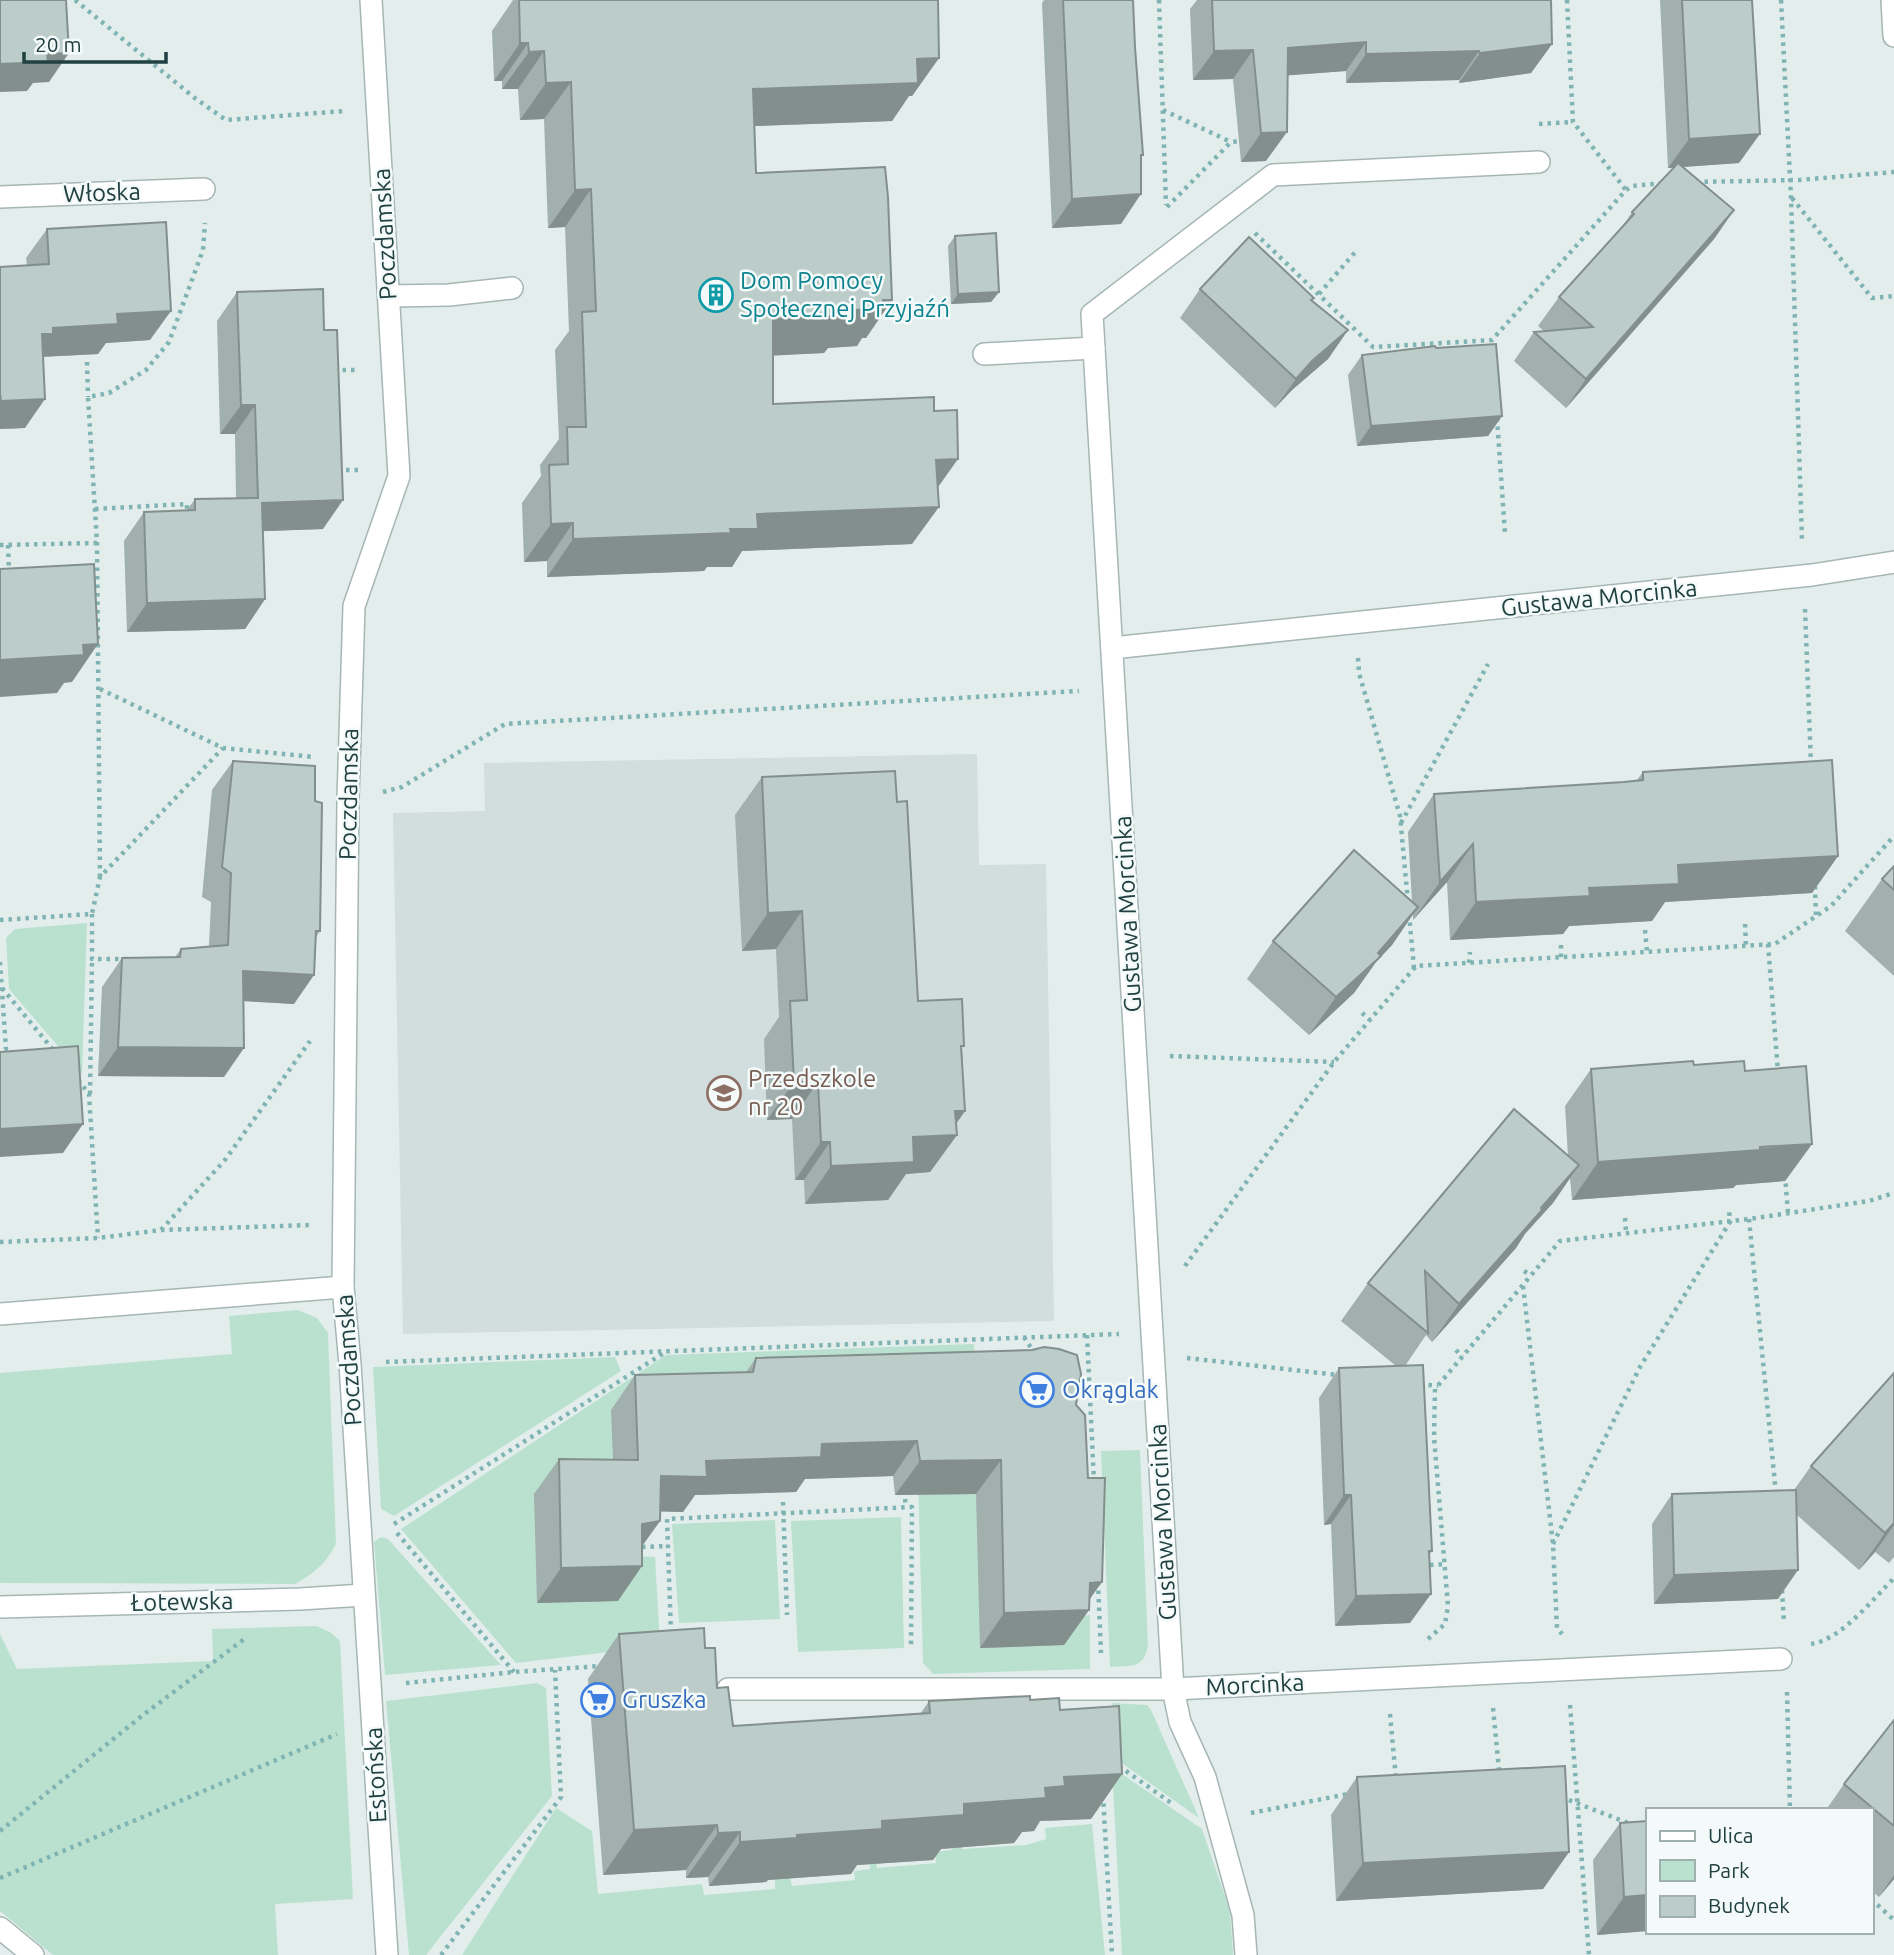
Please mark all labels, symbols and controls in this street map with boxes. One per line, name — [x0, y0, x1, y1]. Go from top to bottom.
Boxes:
scale bar — [24, 21, 166, 65]
text: 20 m — [35, 32, 82, 56]
street label: Poczdamska — [368, 167, 401, 301]
street label: Włoska — [63, 178, 141, 207]
place label: Dom Pomocy Społecznej Przyjaźń — [740, 267, 950, 322]
building icon: Dom Pomocy Społecznej Przyjaźń — [697, 276, 735, 314]
street label: Gustawa Morcinka — [1499, 574, 1698, 621]
street label: Poczdamska — [334, 728, 363, 860]
street label: Gustawa Morcinka — [1109, 815, 1146, 1013]
place label: Przedszkole nr 20 — [748, 1065, 876, 1120]
school or university icon: Przedszkole nr 20 — [705, 1074, 743, 1112]
street label: Poczdamska — [330, 1293, 367, 1427]
supermarket icon: Okrąglak — [1018, 1371, 1056, 1409]
place label: Okrąglak — [1062, 1376, 1159, 1403]
street label: Gustawa Morcinka — [1144, 1423, 1181, 1621]
street label: Łotewska — [130, 1587, 234, 1616]
street label: Morcinka — [1205, 1668, 1305, 1701]
supermarket icon: Gruszka — [579, 1681, 617, 1719]
place label: Gruszka — [622, 1686, 707, 1713]
street label: Estońska — [360, 1726, 391, 1824]
legend — [1646, 1808, 1873, 1934]
text: Ulica — [1708, 1823, 1753, 1847]
text: Park — [1708, 1858, 1750, 1882]
text: Budynek — [1708, 1893, 1790, 1917]

